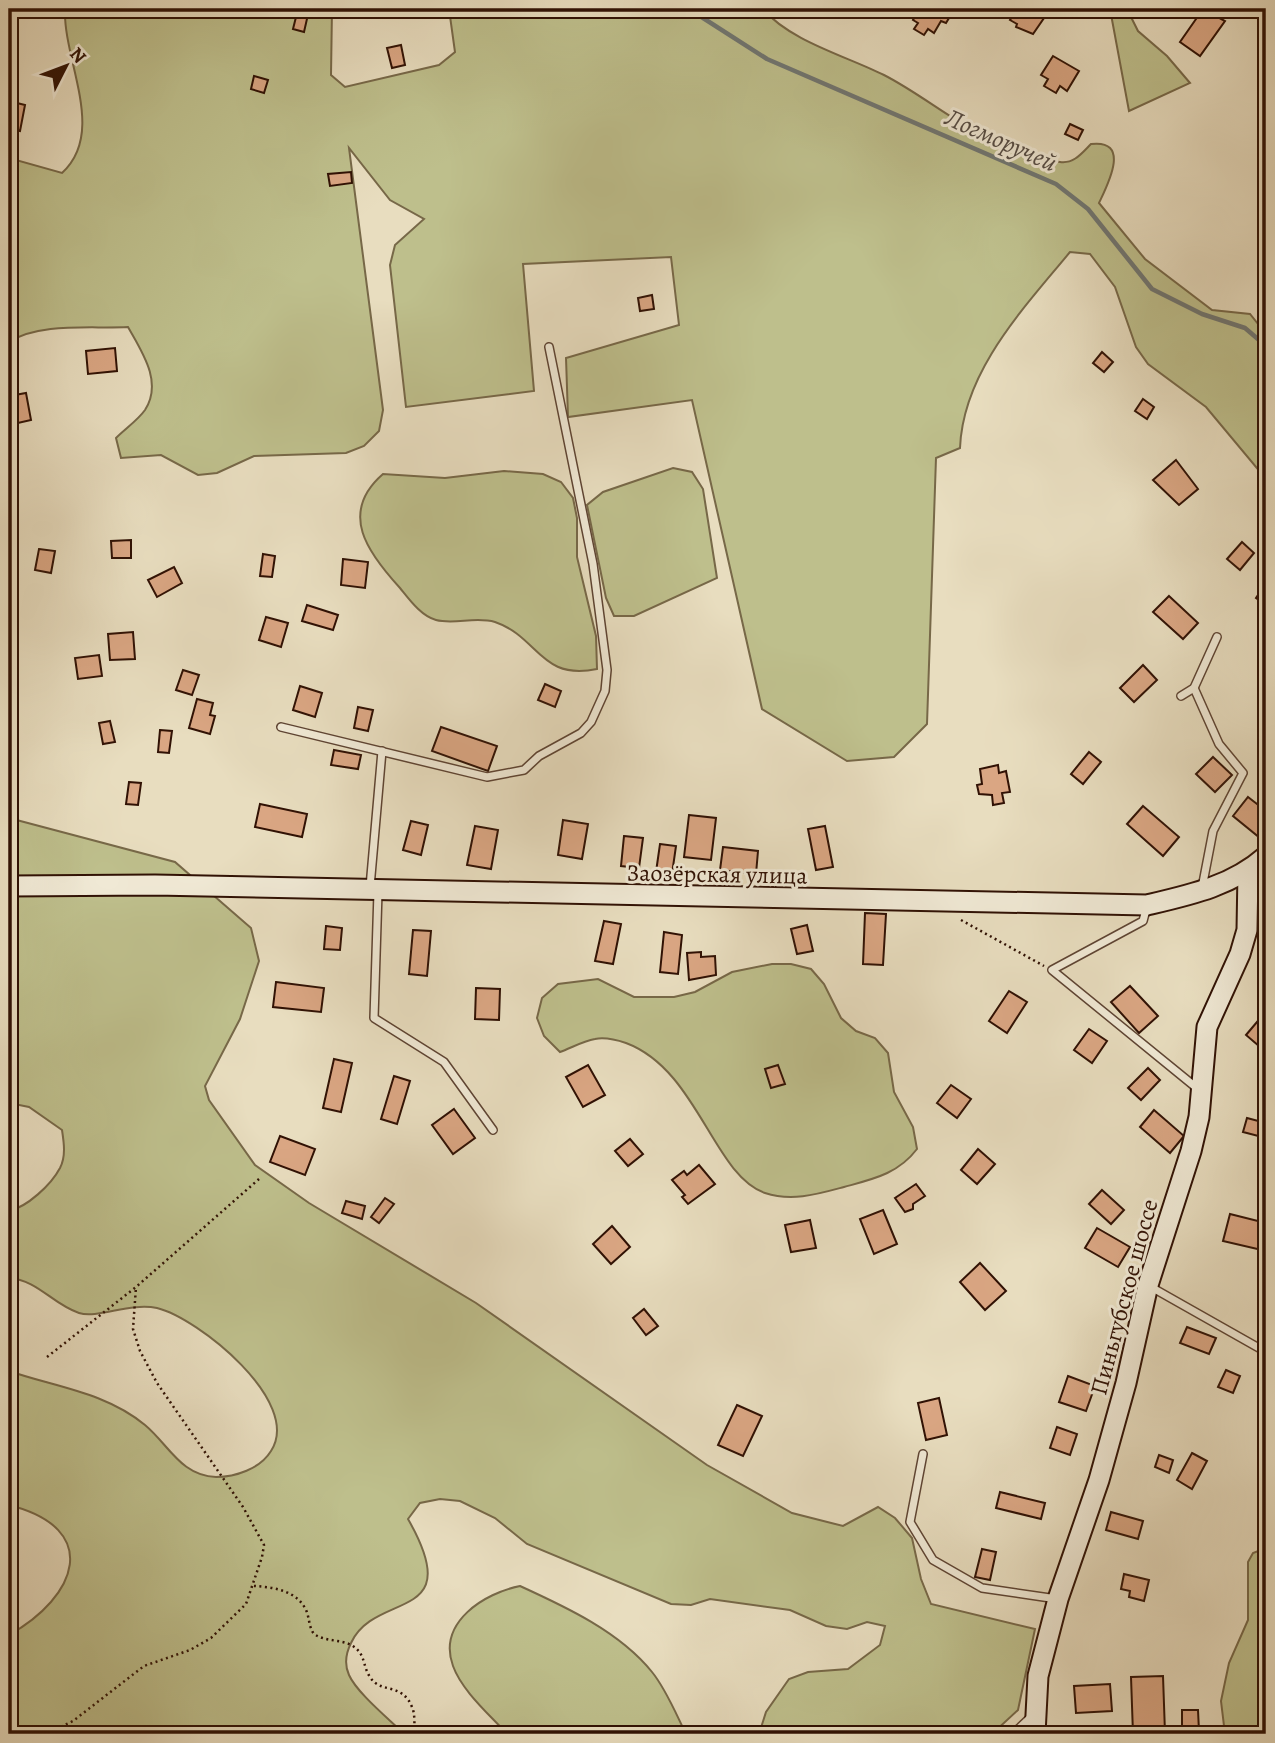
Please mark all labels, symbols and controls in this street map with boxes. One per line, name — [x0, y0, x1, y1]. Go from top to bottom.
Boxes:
north arrow — [32, 32, 102, 102]
text: N — [64, 41, 92, 69]
water label: Логморучей — [939, 99, 1063, 180]
street label: Заозёрская улица — [626, 856, 808, 892]
street label: Пиньгубское шоссе — [1082, 1195, 1166, 1399]

